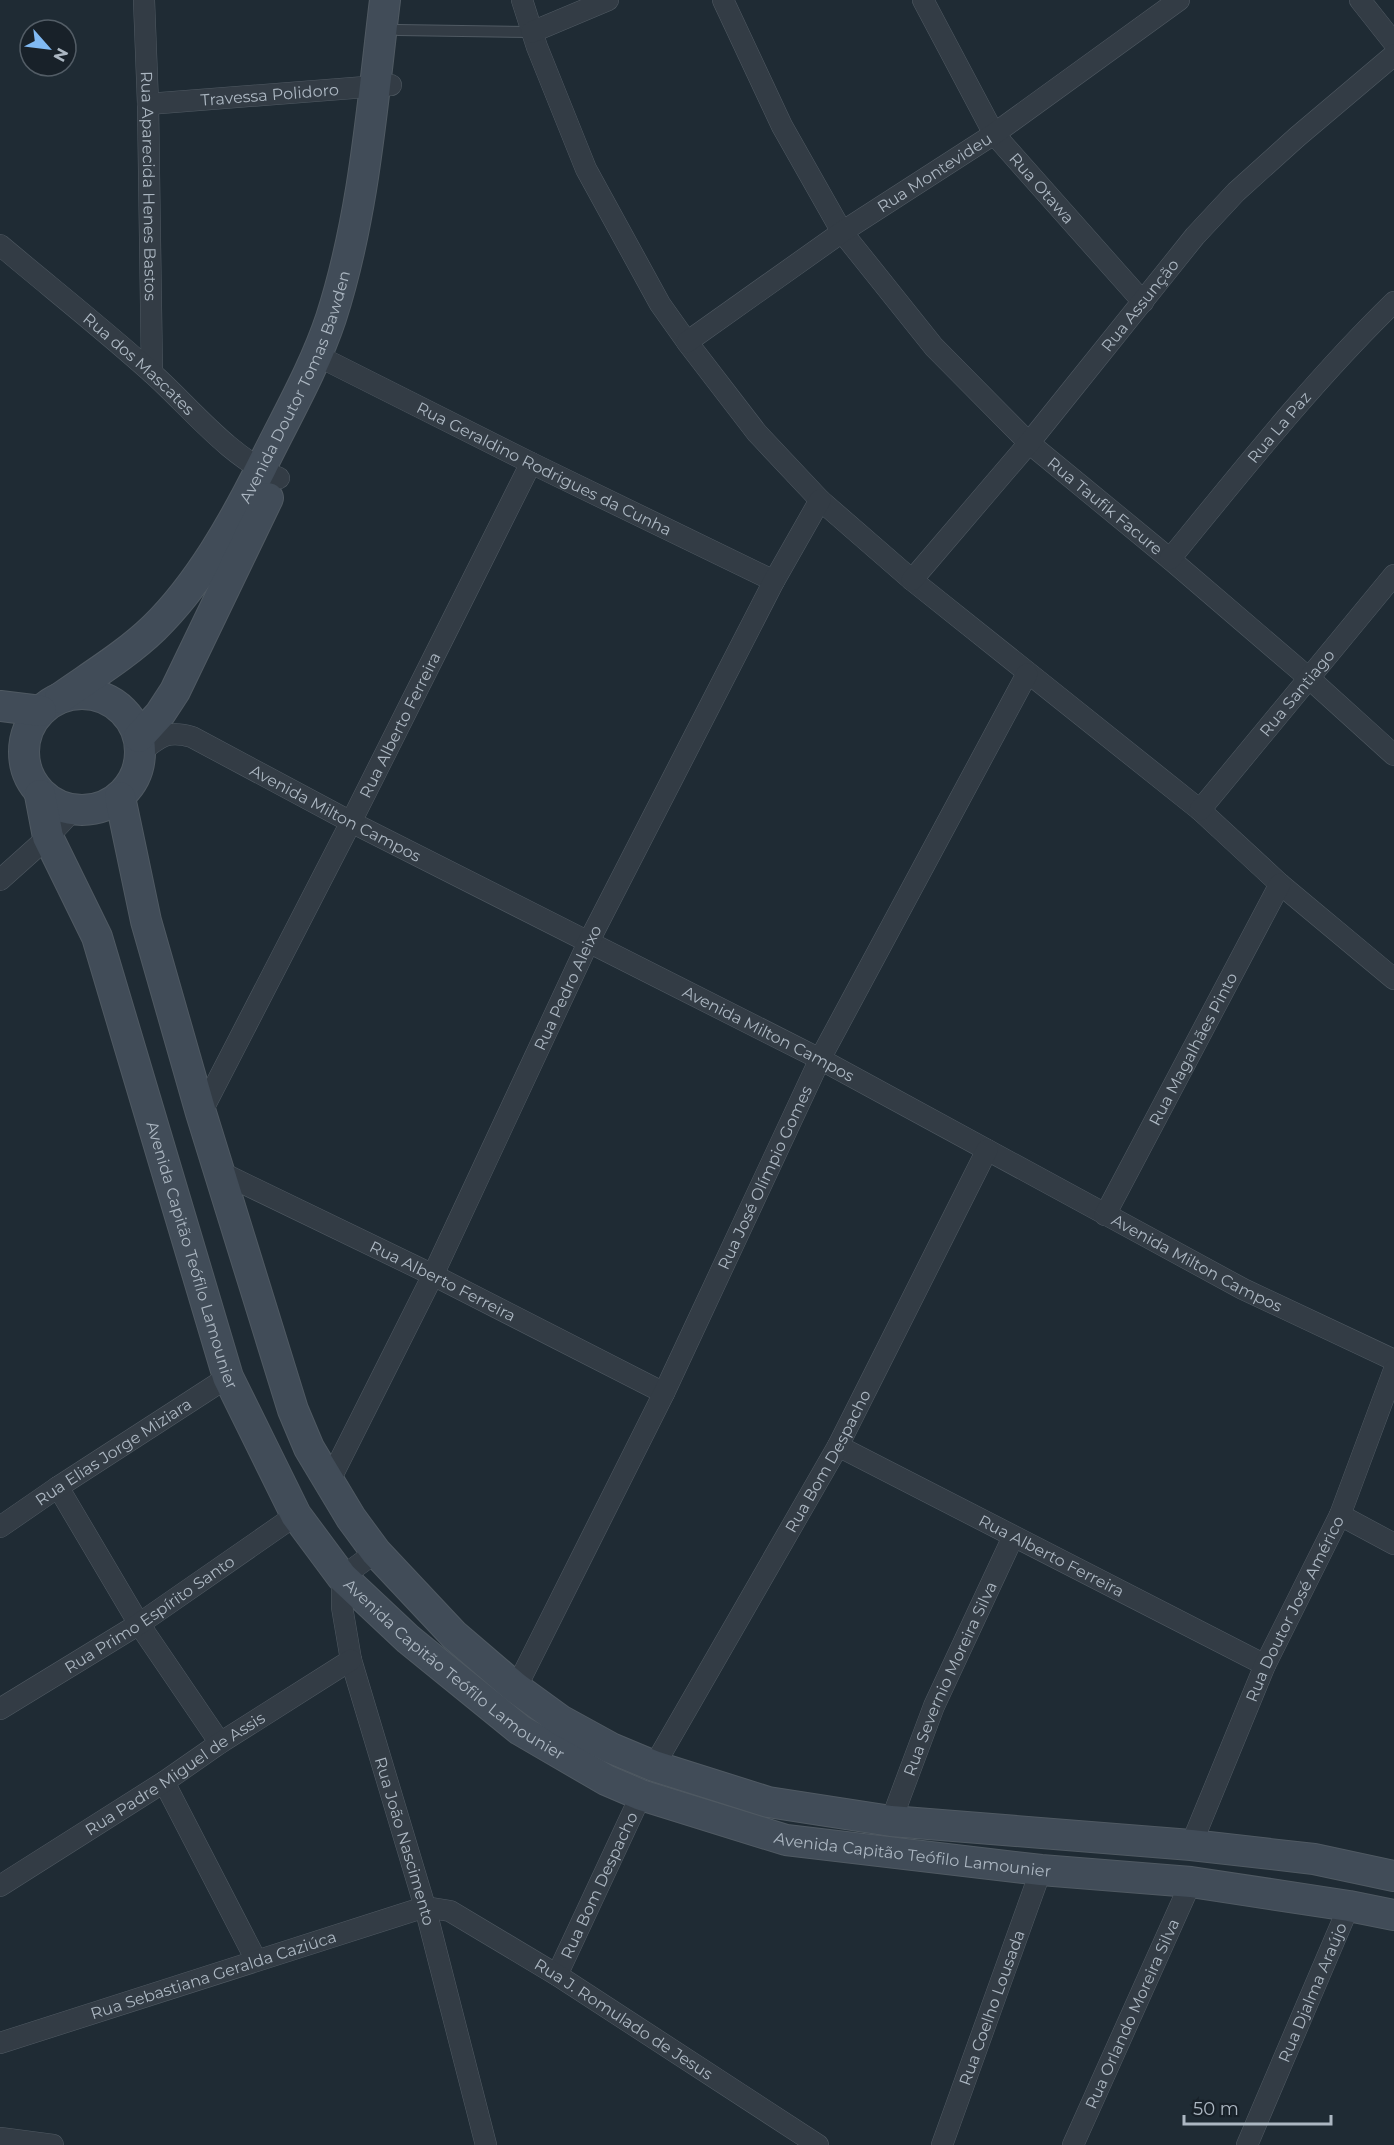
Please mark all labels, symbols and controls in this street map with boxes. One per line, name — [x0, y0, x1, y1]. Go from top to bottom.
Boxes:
north arrow — [18, 18, 78, 78]
text: N — [49, 45, 72, 65]
street label: Rua Aparecida Henes Bastos — [137, 71, 160, 301]
street label: Travessa Polidoro — [200, 80, 339, 110]
street label: Rua Montevideu — [874, 129, 995, 217]
street label: Rua Otawa — [1005, 149, 1078, 228]
street label: Rua Assunção — [1097, 255, 1183, 355]
street label: Avenida Doutor Tomas Bawden — [236, 268, 354, 506]
street label: Rua dos Mascates — [79, 309, 199, 419]
street label: Rua La Paz — [1243, 388, 1315, 467]
street label: Rua Geraldino Rodrigues da Cunha — [413, 398, 675, 540]
street label: Rua Taufik Facure — [1044, 453, 1166, 559]
street label: Rua Santiago — [1256, 646, 1339, 741]
street label: Rua Alberto Ferreira — [356, 649, 445, 801]
street label: Avenida Milton Campos — [247, 761, 424, 866]
street label: Rua Pedro Aleixo — [530, 922, 606, 1053]
street label: Rua Magalhães Pinto — [1145, 969, 1242, 1129]
street label: Avenida Milton Campos — [679, 982, 858, 1086]
street label: Rua José Olímpio Gomes — [714, 1082, 816, 1273]
street label: Avenida Capitão Teófilo Lamounier — [142, 1119, 241, 1392]
street label: Avenida Milton Campos — [1108, 1210, 1285, 1316]
street label: Rua Alberto Ferreira — [367, 1237, 519, 1326]
street label: Rua Bom Despacho — [781, 1387, 875, 1536]
street label: Rua Elias Jorge Miziara — [32, 1394, 195, 1510]
street label: Rua Alberto Ferreira — [975, 1511, 1127, 1601]
street label: Rua Doutor José Américo — [1242, 1513, 1348, 1705]
street label: Rua Primo Espírito Santo — [61, 1552, 238, 1677]
street label: Avenida Capitão Teófilo Lamounier — [340, 1575, 568, 1764]
street label: Rua Severnio Moreira Silva — [900, 1579, 1001, 1779]
street label: Rua Padre Miguel de Assis — [82, 1708, 269, 1840]
street label: Rua João Nascimento — [371, 1755, 438, 1928]
street label: Rua Bom Despacho — [557, 1809, 642, 1962]
street label: Avenida Capitão Teófilo Lamounier — [772, 1828, 1052, 1881]
street label: Rua Orlando Moreira Silva — [1081, 1916, 1183, 2112]
street label: Rua Djalma Araújo — [1274, 1920, 1351, 2065]
street label: Rua Sebastiana Geralda Caziúca — [88, 1927, 339, 2023]
street label: Rua Coelho Lousada — [955, 1928, 1029, 2088]
street label: Rua J. Romulado de Jesus — [531, 1955, 716, 2084]
scale bar — [1184, 2088, 1331, 2126]
text: 50 m — [1193, 2098, 1239, 2120]

